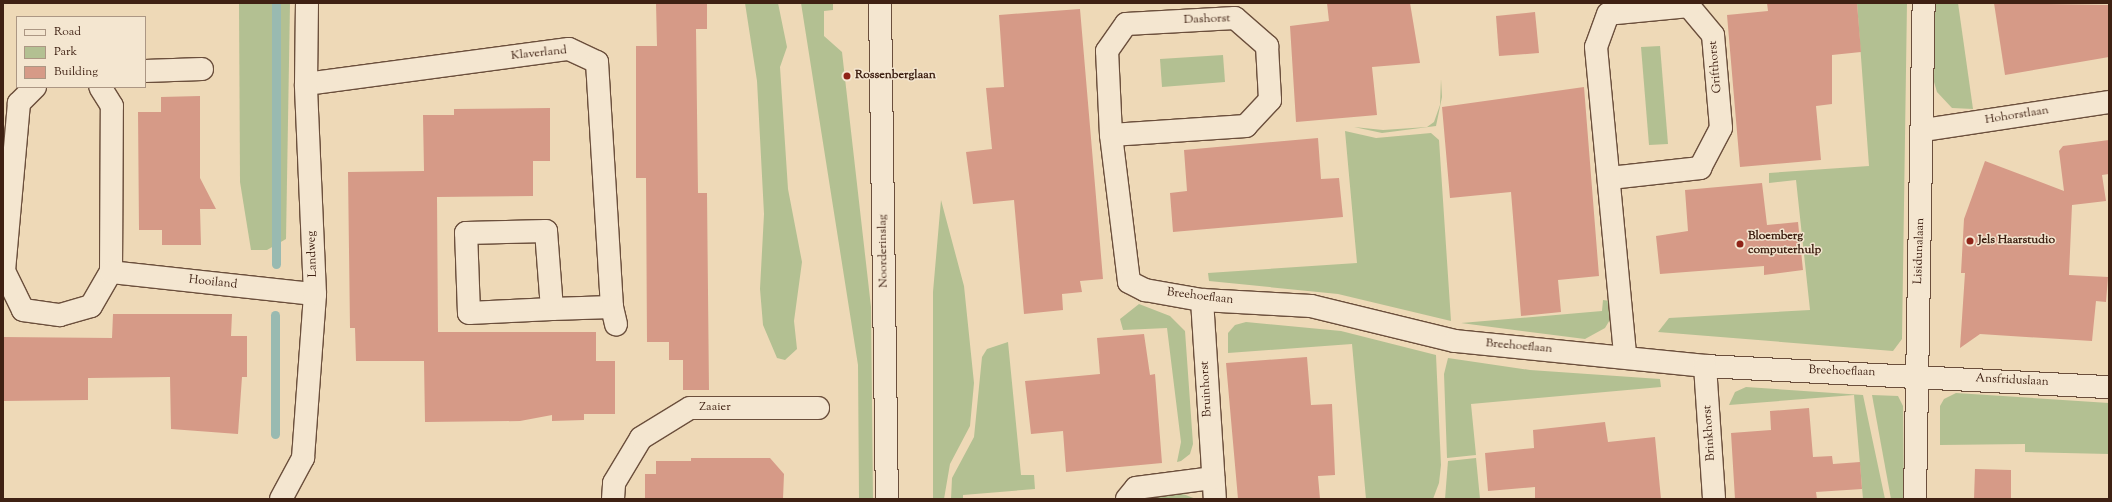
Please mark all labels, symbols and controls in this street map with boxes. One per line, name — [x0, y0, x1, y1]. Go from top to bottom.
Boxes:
street label: Dashorst — [1183, 12, 1231, 28]
legend — [16, 16, 146, 88]
text: Road — [54, 23, 81, 41]
street label: Grifthorst — [1707, 40, 1725, 94]
text: Park — [54, 43, 77, 61]
street label: Klaverland — [510, 44, 568, 64]
text: Building — [54, 63, 98, 81]
place label: Rossenberglaan — [855, 69, 936, 83]
marker: Rossenberglaan — [842, 71, 852, 81]
street label: Hohorstlaan — [1984, 104, 2050, 128]
street label: Noorderinslag — [876, 214, 892, 288]
street label: Lisidunalaan — [1912, 218, 1928, 284]
place label: Bloemberg computerhulp — [1748, 230, 1821, 258]
street label: Landweg — [305, 231, 321, 277]
place label: Jels Haarstudio — [1978, 234, 2055, 248]
marker: Jels Haarstudio — [1965, 236, 1975, 246]
marker: Bloemberg computerhulp — [1735, 239, 1745, 249]
street label: Hooiland — [188, 273, 238, 293]
street label: Breehoeflaan — [1166, 286, 1234, 308]
street label: Breehoeflaan — [1485, 337, 1553, 357]
street label: Bruinhorst — [1198, 361, 1216, 417]
street label: Breehoeflaan — [1808, 364, 1876, 380]
street label: Ansfriduslaan — [1975, 372, 2049, 390]
street label: Zaaier — [699, 401, 731, 415]
street label: Brinkhorst — [1701, 405, 1719, 461]

